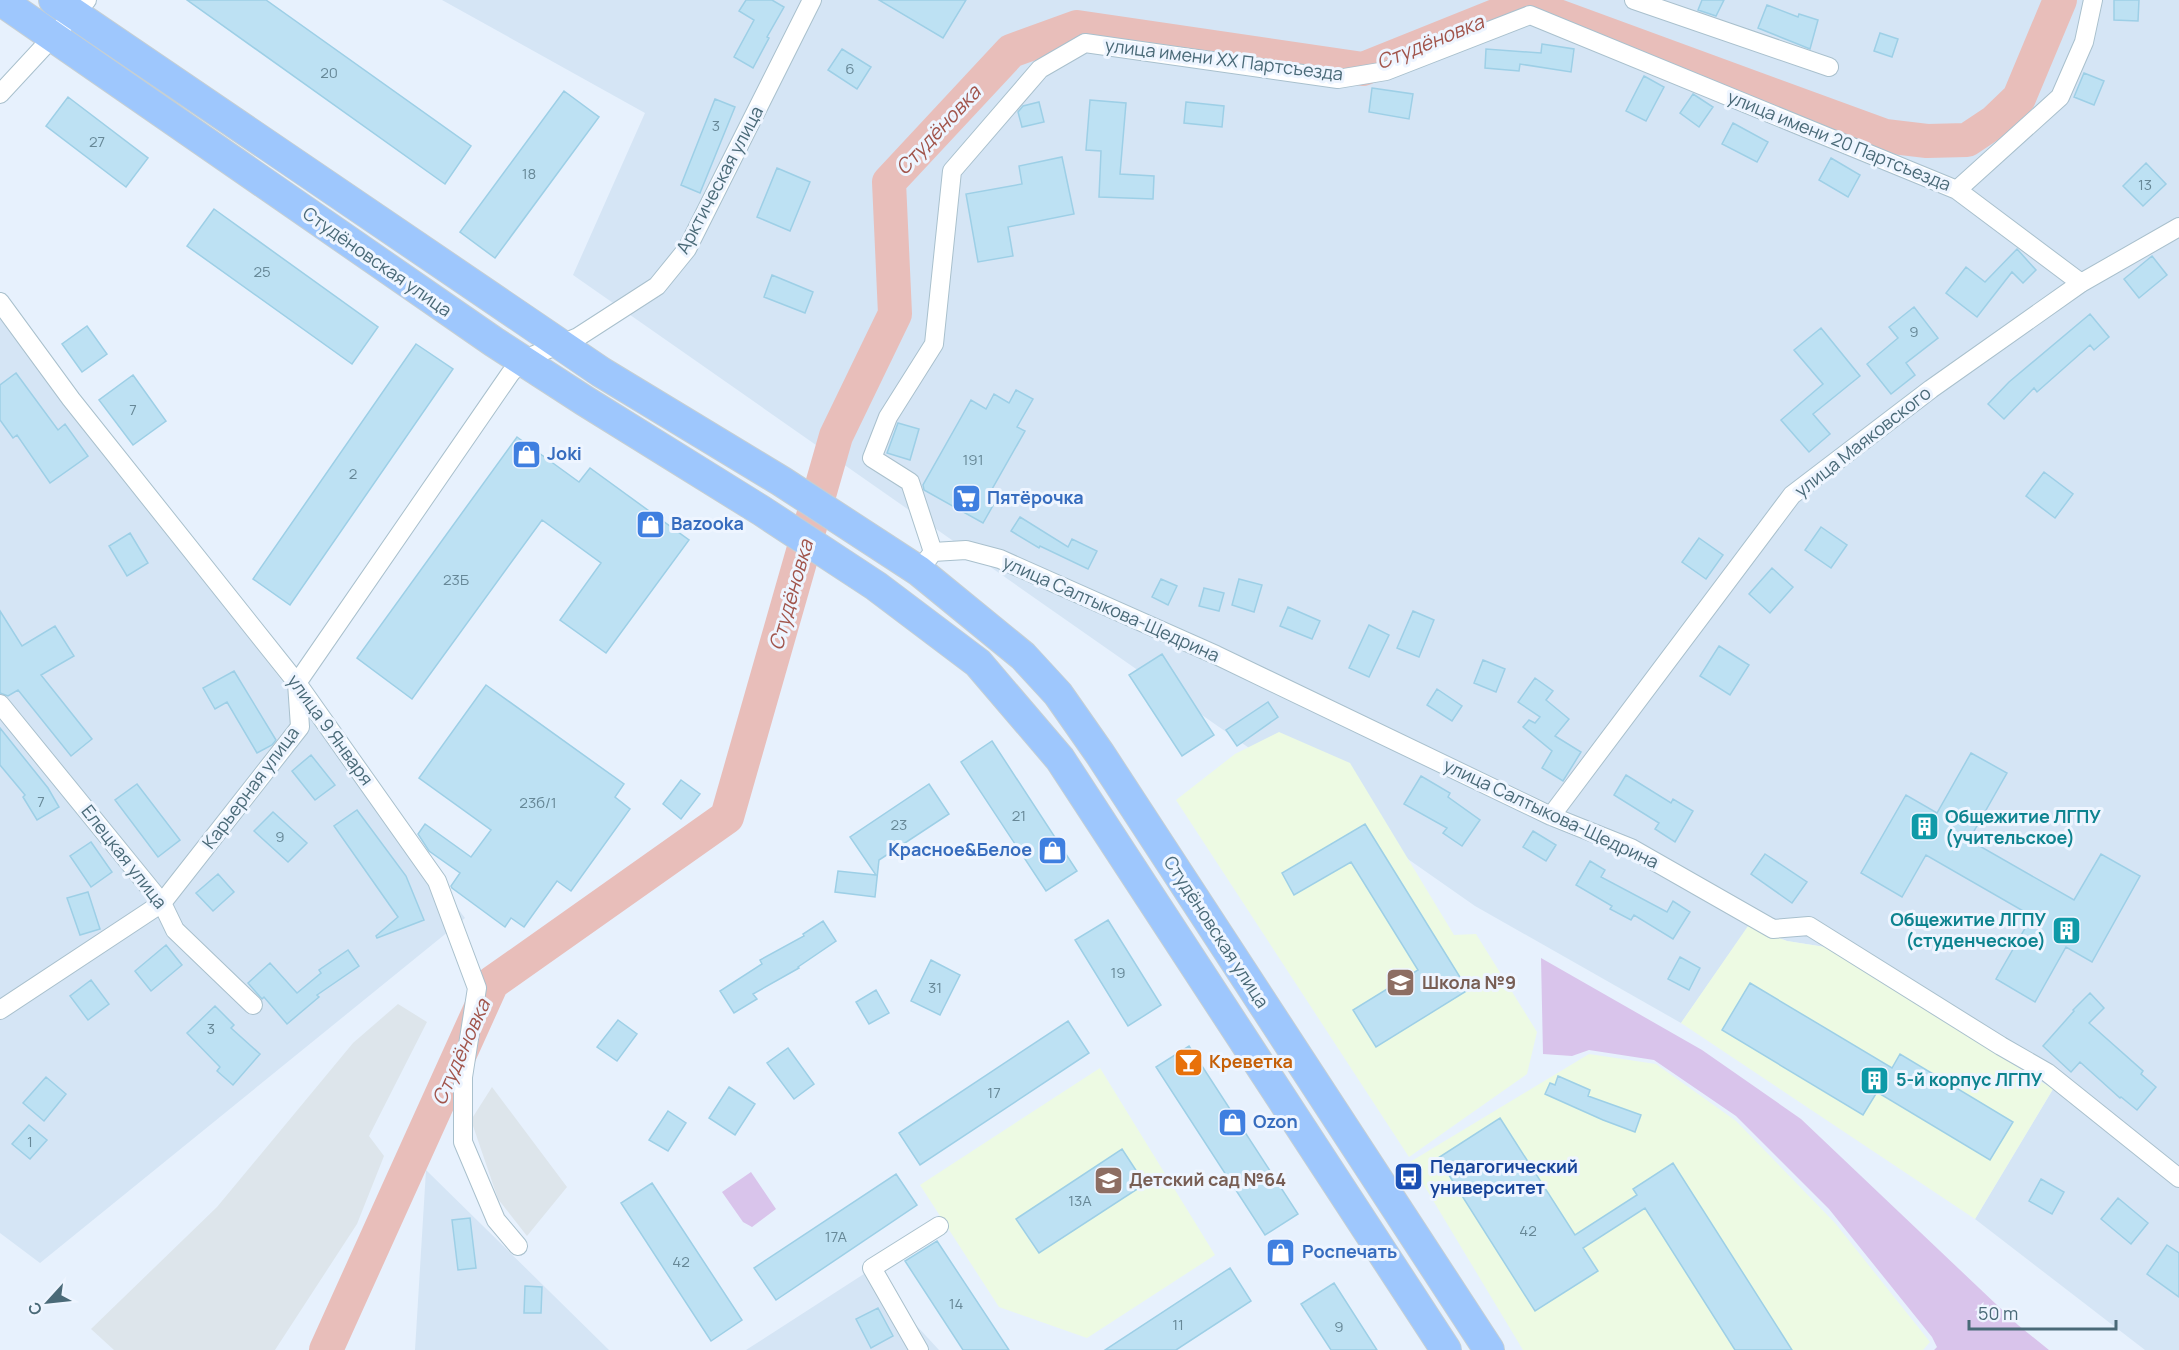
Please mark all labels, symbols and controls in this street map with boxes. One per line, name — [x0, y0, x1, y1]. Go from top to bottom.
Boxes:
water label: Студёновка — [1372, 7, 1488, 75]
street label: улица имени ХХ Партсъезда — [1104, 32, 1345, 86]
house number: 6 — [845, 58, 855, 79]
house number: 20 — [320, 62, 338, 83]
water label: Студёновка — [889, 78, 987, 180]
street label: улица имени 20 Партсъезда — [1724, 84, 1955, 196]
street label: Арктическая улица — [670, 102, 768, 258]
house number: 3 — [712, 115, 720, 136]
house number: 27 — [89, 131, 105, 152]
house number: 18 — [522, 163, 536, 184]
house number: 13 — [2138, 174, 2152, 195]
street label: Студёновская улица — [298, 201, 457, 322]
house number: 25 — [253, 261, 271, 282]
house number: 9 — [1909, 321, 1919, 342]
street label: улица Маяковского — [1789, 380, 1935, 502]
house number: 7 — [129, 399, 137, 420]
shop icon: Joki — [510, 438, 542, 470]
place label: Joki — [547, 441, 582, 465]
house number: 191 — [962, 449, 984, 470]
house number: 2 — [349, 463, 357, 484]
supermarket icon: Пятёрочка — [950, 482, 982, 514]
place label: Пятёрочка — [987, 485, 1084, 509]
shop icon: Bazooka — [634, 508, 666, 540]
place label: Bazooka — [671, 511, 744, 535]
water label: Студёновка — [762, 536, 819, 653]
street label: улица Салтыкова-Щедрина — [999, 549, 1224, 667]
house number: 23Б — [443, 569, 469, 590]
street label: улица 9 Января — [282, 669, 379, 790]
street label: Карьерная улица — [196, 721, 304, 853]
street label: улица Салтыкова-Щедрина — [1440, 753, 1663, 874]
house number: 7 — [37, 791, 45, 812]
house number: 23б/1 — [519, 792, 557, 813]
street label: Елецкая улица — [77, 800, 173, 913]
place label: Общежитие ЛГПУ (учительское) — [1945, 804, 2101, 849]
house number: 21 — [1012, 805, 1026, 826]
building icon: Общежитие ЛГПУ (учительское) — [1908, 811, 1940, 843]
house number: 23 — [891, 814, 907, 835]
house number: 9 — [275, 826, 285, 847]
shop icon: Красное&Белое — [1037, 834, 1069, 866]
place label: Красное&Белое — [888, 837, 1032, 861]
street label: Студёновская улица — [1159, 851, 1275, 1012]
place label: Общежитие ЛГПУ (студенческое) — [1890, 907, 2047, 952]
building icon: Общежитие ЛГПУ (студенческое) — [2051, 914, 2083, 946]
house number: 19 — [1110, 962, 1126, 983]
school or university icon: Школа №9 — [1385, 967, 1417, 999]
place label: Школа №9 — [1422, 970, 1516, 994]
house number: 31 — [928, 977, 942, 998]
water label: Студёновка — [425, 994, 496, 1109]
house number: 3 — [207, 1018, 215, 1039]
bar icon: Креветка — [1172, 1046, 1204, 1078]
place label: Креветка — [1209, 1049, 1293, 1073]
building icon: 5-й корпус ЛГПУ — [1859, 1064, 1891, 1096]
place label: 5-й корпус ЛГПУ — [1896, 1067, 2043, 1091]
house number: 17 — [987, 1082, 1001, 1103]
shop icon: Ozon — [1216, 1106, 1248, 1138]
place label: Ozon — [1253, 1109, 1298, 1133]
house number: 1 — [27, 1131, 33, 1152]
place label: Педагогический университет — [1430, 1154, 1578, 1199]
bus stop icon: Педагогический университет — [1393, 1161, 1425, 1193]
school or university icon: Детский сад №64 — [1092, 1164, 1124, 1196]
place label: Детский сад №64 — [1129, 1167, 1286, 1191]
house number: 13А — [1068, 1190, 1092, 1211]
house number: 42 — [1519, 1220, 1537, 1241]
house number: 17А — [825, 1226, 848, 1247]
shop icon: Роспечать — [1265, 1236, 1297, 1268]
place label: Роспечать — [1302, 1239, 1397, 1263]
house number: 42 — [672, 1251, 690, 1272]
north arrow — [18, 1272, 78, 1332]
house number: 14 — [949, 1293, 963, 1314]
scale bar — [1969, 1293, 2116, 1331]
text: С — [22, 1298, 47, 1319]
text: 50 m — [1978, 1301, 2018, 1325]
house number: 11 — [1172, 1314, 1184, 1335]
house number: 9 — [1334, 1316, 1344, 1337]

